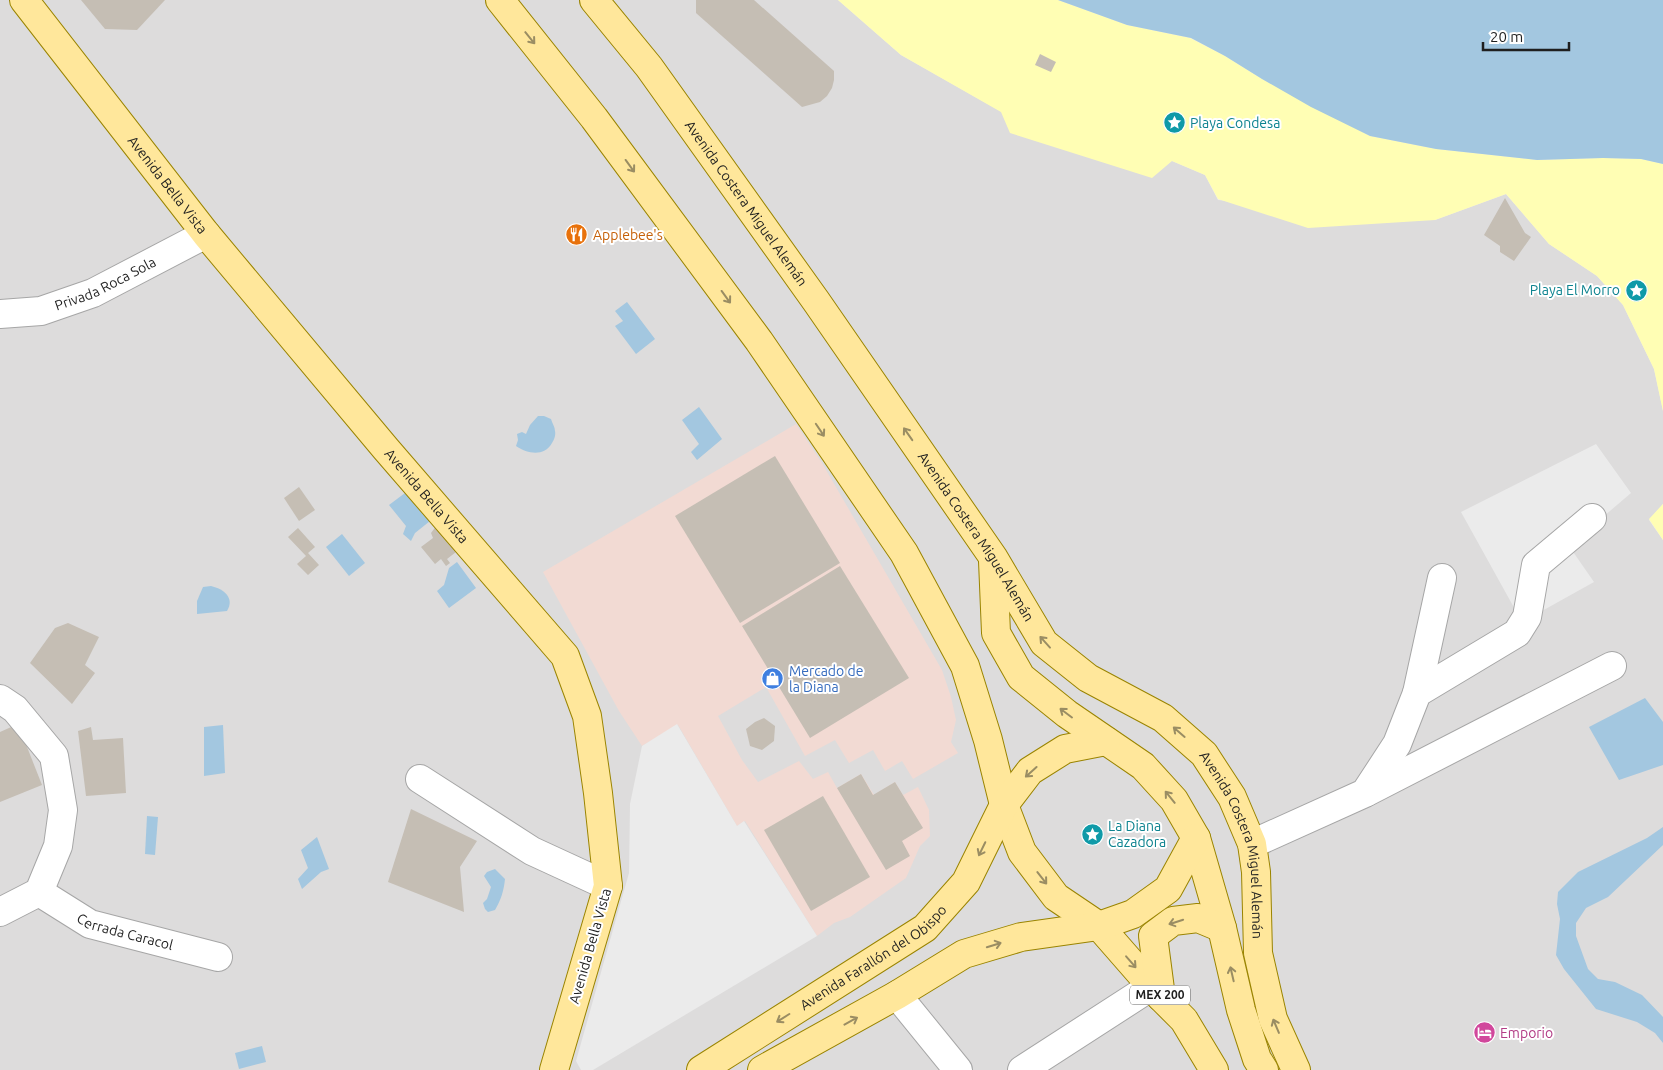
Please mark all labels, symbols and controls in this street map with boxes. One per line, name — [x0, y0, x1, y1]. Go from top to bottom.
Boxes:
scale bar — [1483, 20, 1569, 52]
text: 20 m — [1490, 28, 1523, 45]
one-way arrow — [525, 31, 536, 44]
place icon: Playa Condesa — [1162, 111, 1186, 135]
place label: Playa Condesa — [1190, 115, 1280, 131]
street label: Avenida Costera Miguel Alemán — [682, 117, 811, 289]
street label: Avenida Bella Vista — [125, 133, 211, 237]
one-way arrow — [625, 159, 635, 173]
restaurant icon: Applebee's — [565, 223, 589, 247]
place label: Applebee's — [593, 227, 663, 243]
street label: Privada Roca Sola — [52, 254, 159, 314]
place icon: Playa El Morro — [1624, 278, 1648, 302]
place label: Playa El Morro — [1530, 282, 1620, 298]
one-way arrow — [721, 290, 731, 304]
one-way arrow — [814, 423, 825, 437]
one-way arrow — [903, 427, 913, 441]
street label: Avenida Bella Vista — [382, 446, 472, 546]
street label: Avenida Costera Miguel Alemán — [915, 449, 1037, 624]
one-way arrow — [1039, 636, 1051, 649]
place label: Mercado de la Diana — [789, 663, 863, 695]
shop icon: Mercado de la Diana — [761, 667, 785, 691]
one-way arrow — [1060, 708, 1073, 719]
one-way arrow — [1173, 727, 1186, 738]
street label: Avenida Costera Miguel Alemán — [1196, 748, 1266, 939]
one-way arrow — [1024, 767, 1037, 778]
one-way arrow — [1165, 791, 1176, 804]
place label: La Diana Cazadora — [1108, 818, 1166, 850]
place icon: La Diana Cazadora — [1080, 822, 1104, 846]
one-way arrow — [977, 841, 987, 856]
one-way arrow — [1037, 871, 1047, 885]
street label: Avenida Bella Vista — [566, 886, 614, 1006]
street label: Avenida Farallón del Obispo — [797, 902, 950, 1013]
street label: Cerrada Caracol — [74, 910, 175, 953]
one-way arrow — [1168, 918, 1184, 928]
one-way arrow — [986, 940, 1002, 950]
one-way arrow — [1126, 956, 1137, 969]
one-way arrow — [1227, 967, 1237, 983]
road number: MEX 200 — [1130, 986, 1190, 1004]
one-way arrow — [776, 1014, 790, 1024]
one-way arrow — [843, 1015, 857, 1025]
one-way arrow — [1270, 1019, 1280, 1034]
hotel icon: Emporio — [1472, 1021, 1496, 1045]
place label: Emporio — [1500, 1025, 1553, 1041]

